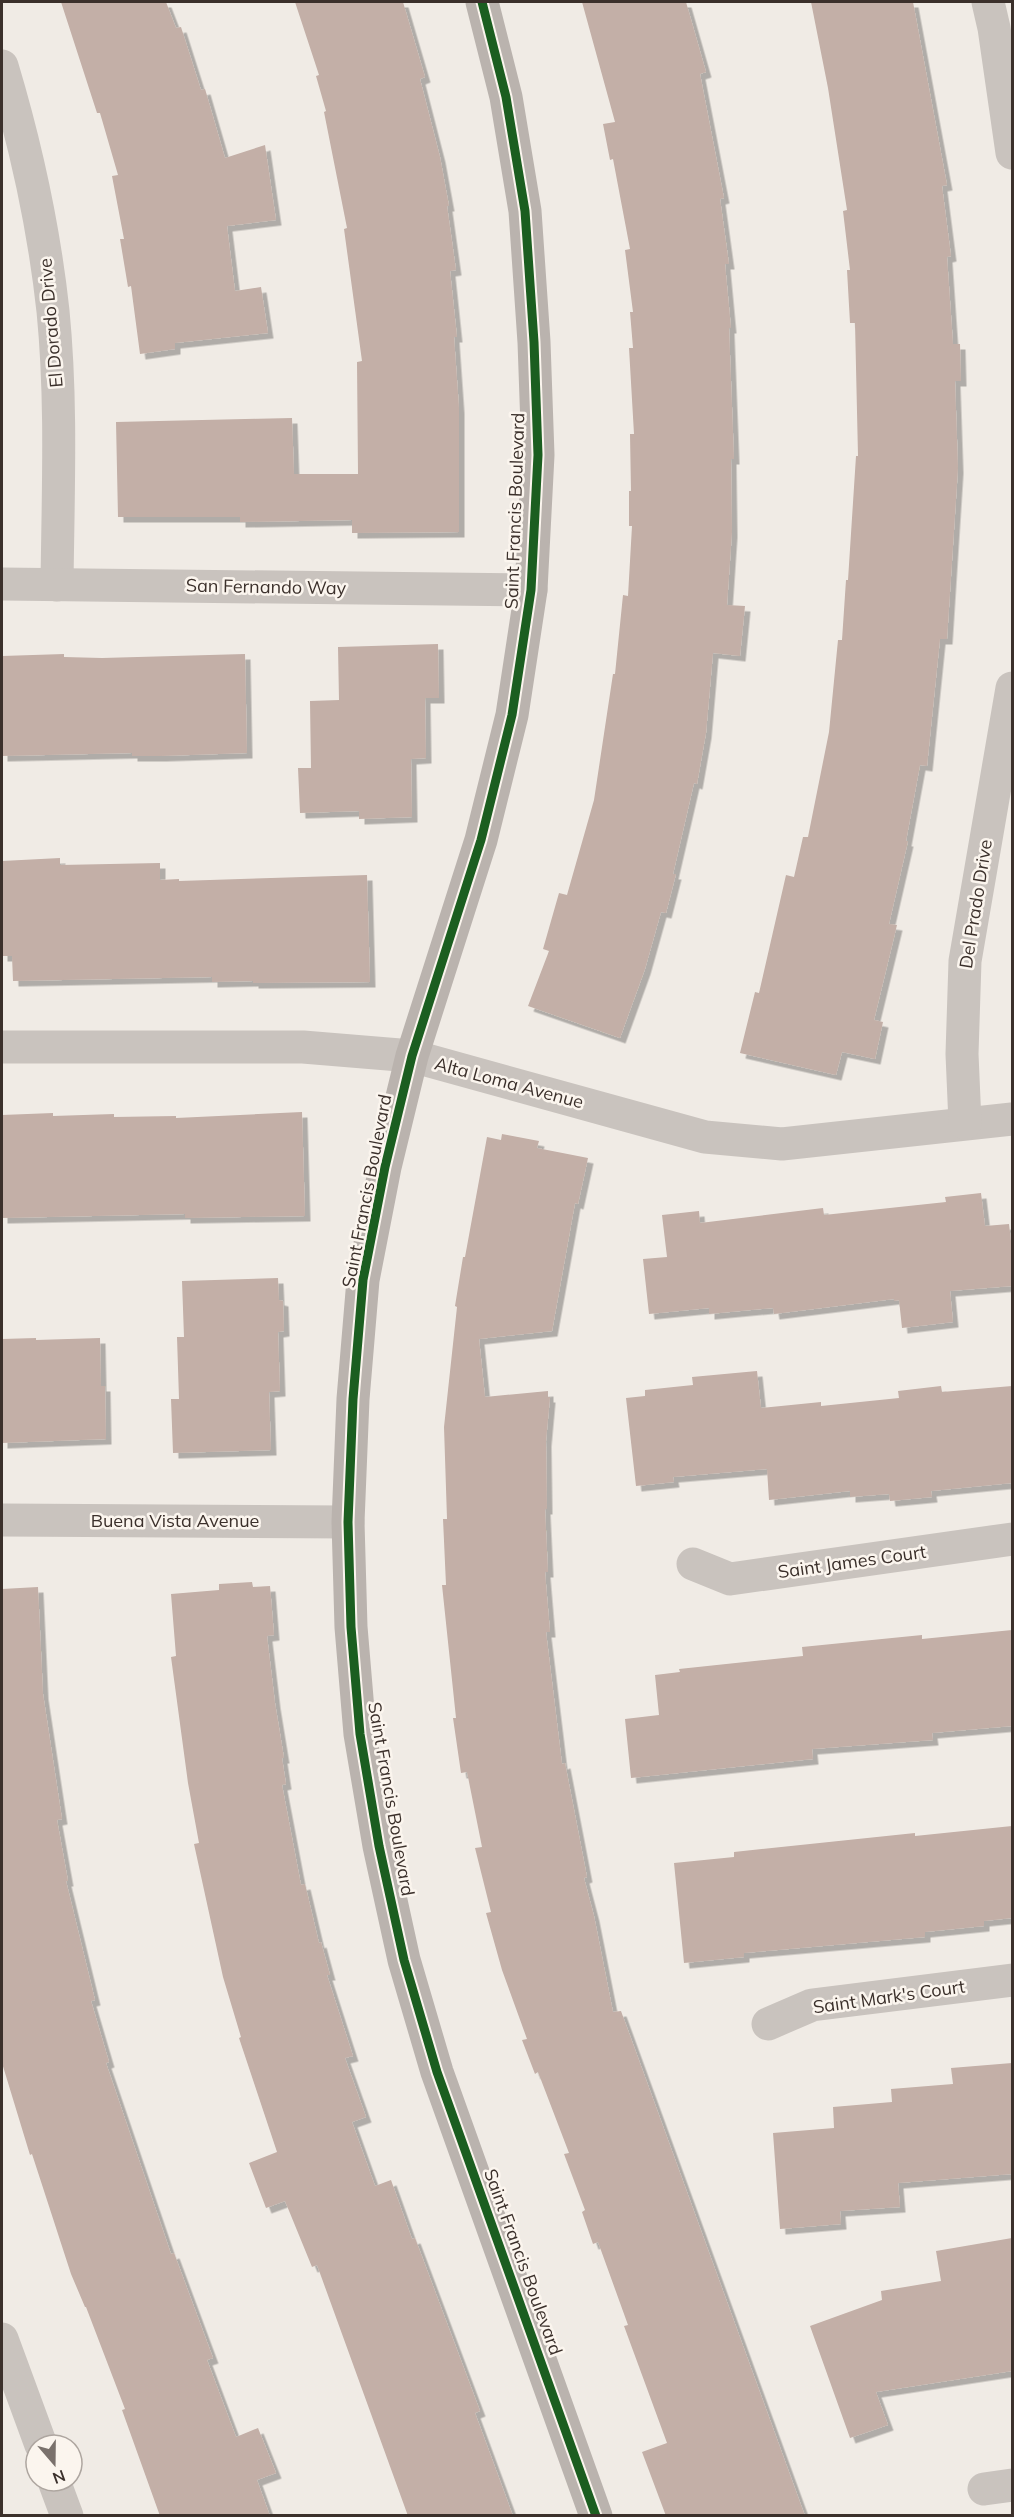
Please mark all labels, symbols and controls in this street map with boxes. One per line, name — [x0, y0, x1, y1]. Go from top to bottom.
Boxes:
street label: El Dorado Drive — [33, 257, 68, 389]
street label: Saint Francis Boulevard — [500, 412, 529, 610]
street label: San Fernando Way — [186, 574, 347, 599]
street label: Del Prado Drive — [954, 838, 997, 970]
street label: Alta Loma Avenue — [432, 1052, 586, 1113]
street label: Saint Francis Boulevard — [336, 1092, 397, 1290]
street label: Buena Vista Avenue — [91, 1509, 259, 1532]
street label: Saint James Court — [776, 1540, 928, 1583]
street label: Saint Francis Boulevard — [363, 1700, 420, 1898]
street label: Saint Mark's Court — [811, 1974, 966, 2019]
street label: Saint Francis Boulevard — [479, 2165, 568, 2358]
north arrow — [24, 2433, 84, 2493]
text: N — [50, 2466, 68, 2489]

